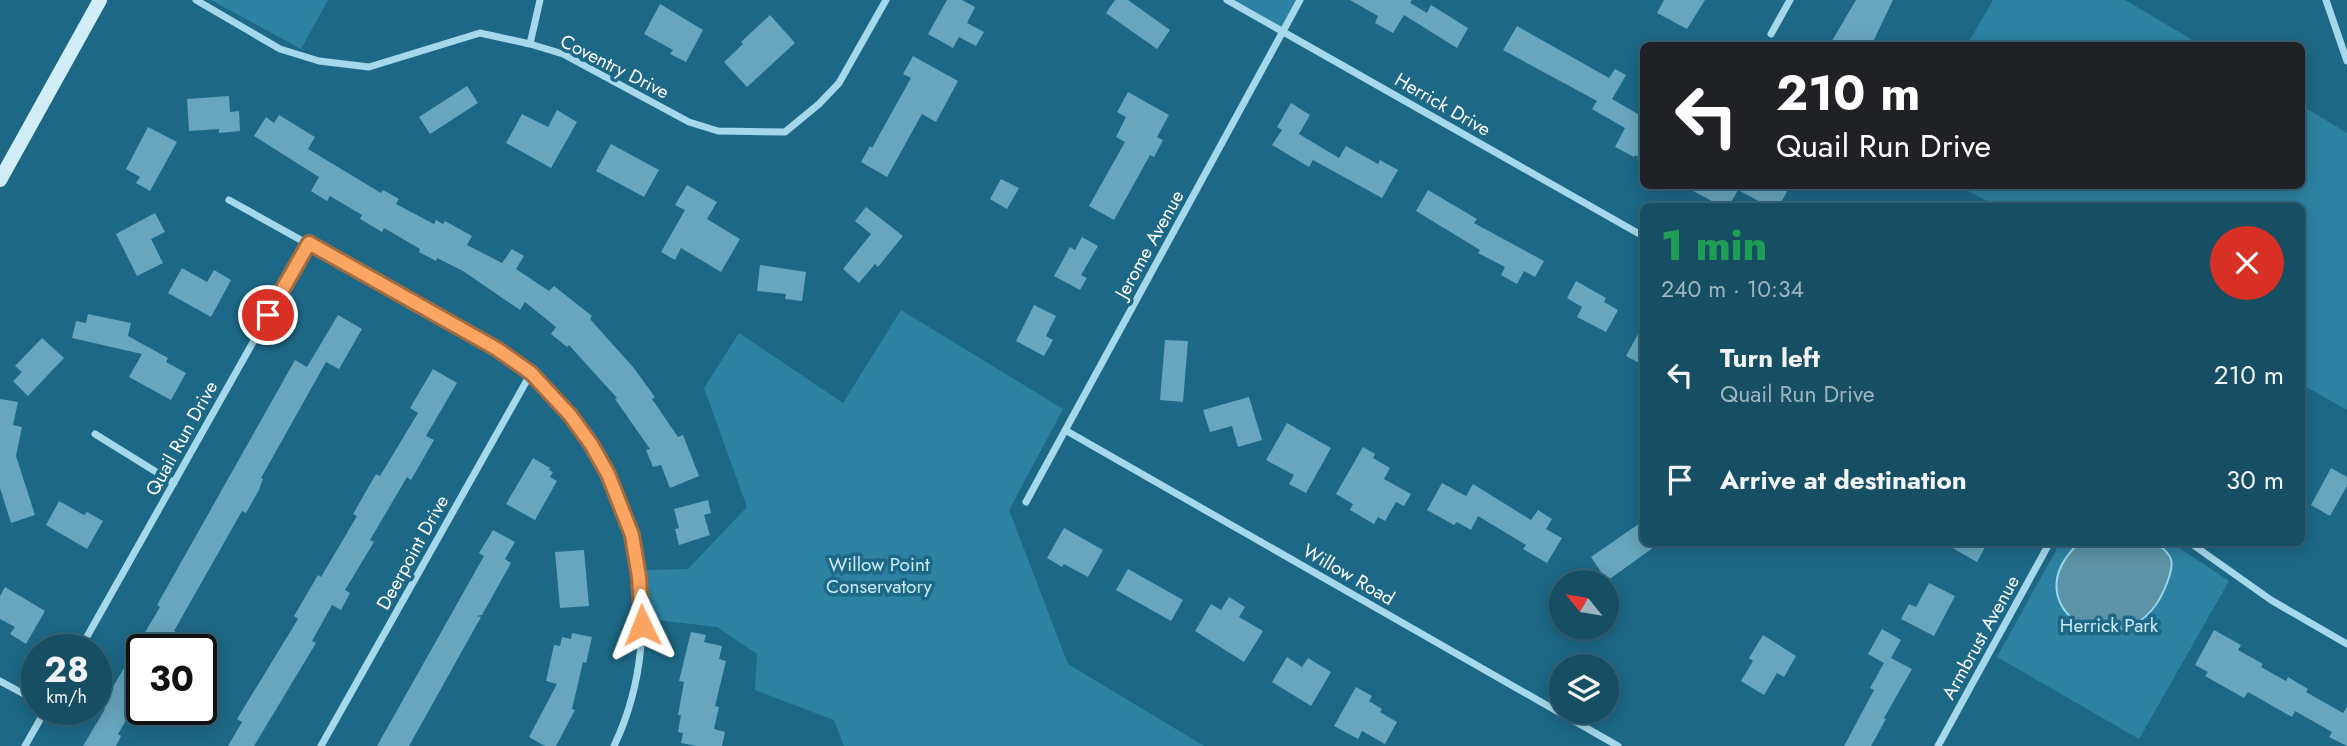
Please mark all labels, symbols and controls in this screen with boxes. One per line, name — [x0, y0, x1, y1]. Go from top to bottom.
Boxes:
street label: Coventry Drive — [556, 27, 674, 106]
text: 210 m — [1776, 58, 1920, 128]
street label: Herrick Drive — [1390, 66, 1496, 143]
icon: left — [1661, 70, 1752, 161]
text: Quail Run Drive — [1776, 123, 1991, 169]
street label: Jerome Avenue — [1107, 185, 1191, 306]
text: 1 min — [1661, 215, 1767, 276]
button: close — [2210, 226, 2284, 300]
text: 240 m · 10:34 — [1661, 272, 1804, 306]
pin — [238, 285, 298, 345]
icon: arrive — [249, 296, 287, 334]
text: Turn left — [1720, 339, 1820, 377]
icon: left — [1661, 356, 1699, 394]
text: 210 m — [2214, 356, 2284, 394]
street label: Quail Run Drive — [139, 376, 224, 501]
text: Quail Run Drive — [1720, 377, 1875, 411]
icon: arrive — [1661, 461, 1699, 499]
text: Arrive at destination — [1720, 461, 1967, 499]
text: 30 m — [2226, 461, 2284, 499]
street label: Deerpoint Drive — [370, 490, 455, 615]
street label: Willow Road — [1298, 537, 1400, 612]
park label: Willow Point Conservatory — [826, 551, 933, 600]
north arrow — [1549, 570, 1619, 640]
map controls — [1549, 570, 1619, 724]
street label: Armbrust Avenue — [1935, 570, 2026, 704]
position arrow — [605, 588, 679, 662]
park label: Herrick Park — [2060, 612, 2159, 639]
speed limit sign: 30 — [126, 634, 217, 725]
text: 28 — [44, 645, 89, 695]
button: layers — [1549, 654, 1619, 724]
text: km/h — [46, 684, 87, 710]

